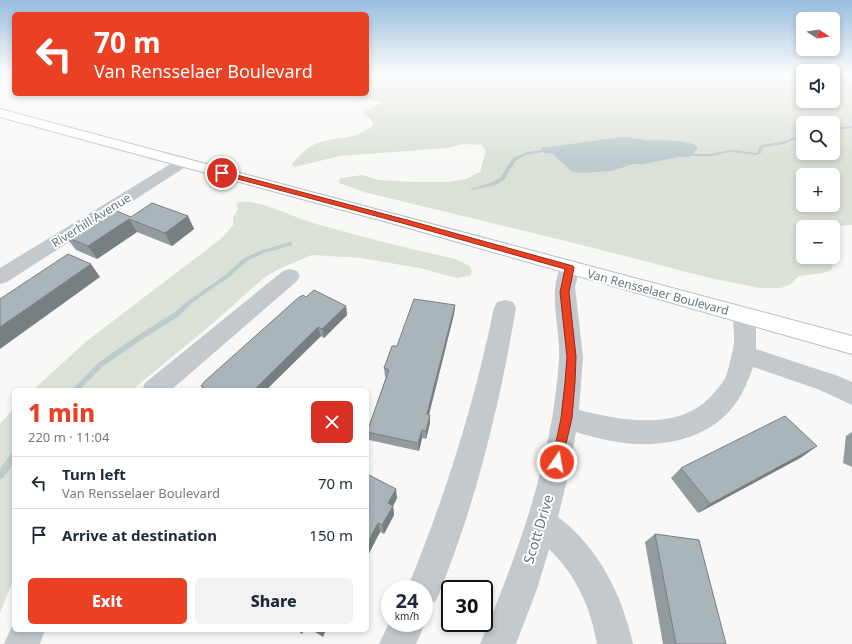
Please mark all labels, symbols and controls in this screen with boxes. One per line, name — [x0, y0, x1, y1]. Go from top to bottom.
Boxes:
north arrow — [796, 12, 840, 56]
map controls — [796, 12, 840, 264]
text: 70 m — [94, 23, 161, 61]
icon: left — [28, 28, 80, 80]
text: Van Rensselaer Boulevard — [94, 59, 313, 83]
button: sound — [796, 64, 840, 108]
button: search — [796, 116, 840, 160]
pin — [205, 156, 239, 190]
icon: arrive — [211, 162, 233, 184]
button: + — [796, 168, 840, 212]
street label: Riverhill Avenue — [48, 189, 134, 251]
button: − — [796, 220, 840, 264]
street label: Van Rensselaer Boulevard — [585, 265, 731, 319]
text: 1 min — [28, 396, 95, 429]
button: close — [311, 401, 353, 443]
text: 220 m · 11:04 — [28, 428, 109, 446]
position arrow — [536, 441, 578, 483]
text: Turn left — [62, 464, 126, 484]
icon: left — [28, 472, 50, 494]
text: 70 m — [318, 473, 353, 493]
text: Van Rensselaer Boulevard — [62, 484, 220, 502]
street label: Scott Drive — [518, 492, 558, 566]
icon: arrive — [28, 524, 50, 546]
text: Arrive at destination — [62, 525, 217, 545]
text: 150 m — [309, 525, 353, 545]
button: Exit — [28, 578, 187, 624]
button: Share — [195, 578, 353, 624]
speed limit sign: 30 — [441, 580, 493, 632]
text: 24 — [396, 587, 418, 614]
text: km/h — [395, 609, 419, 623]

